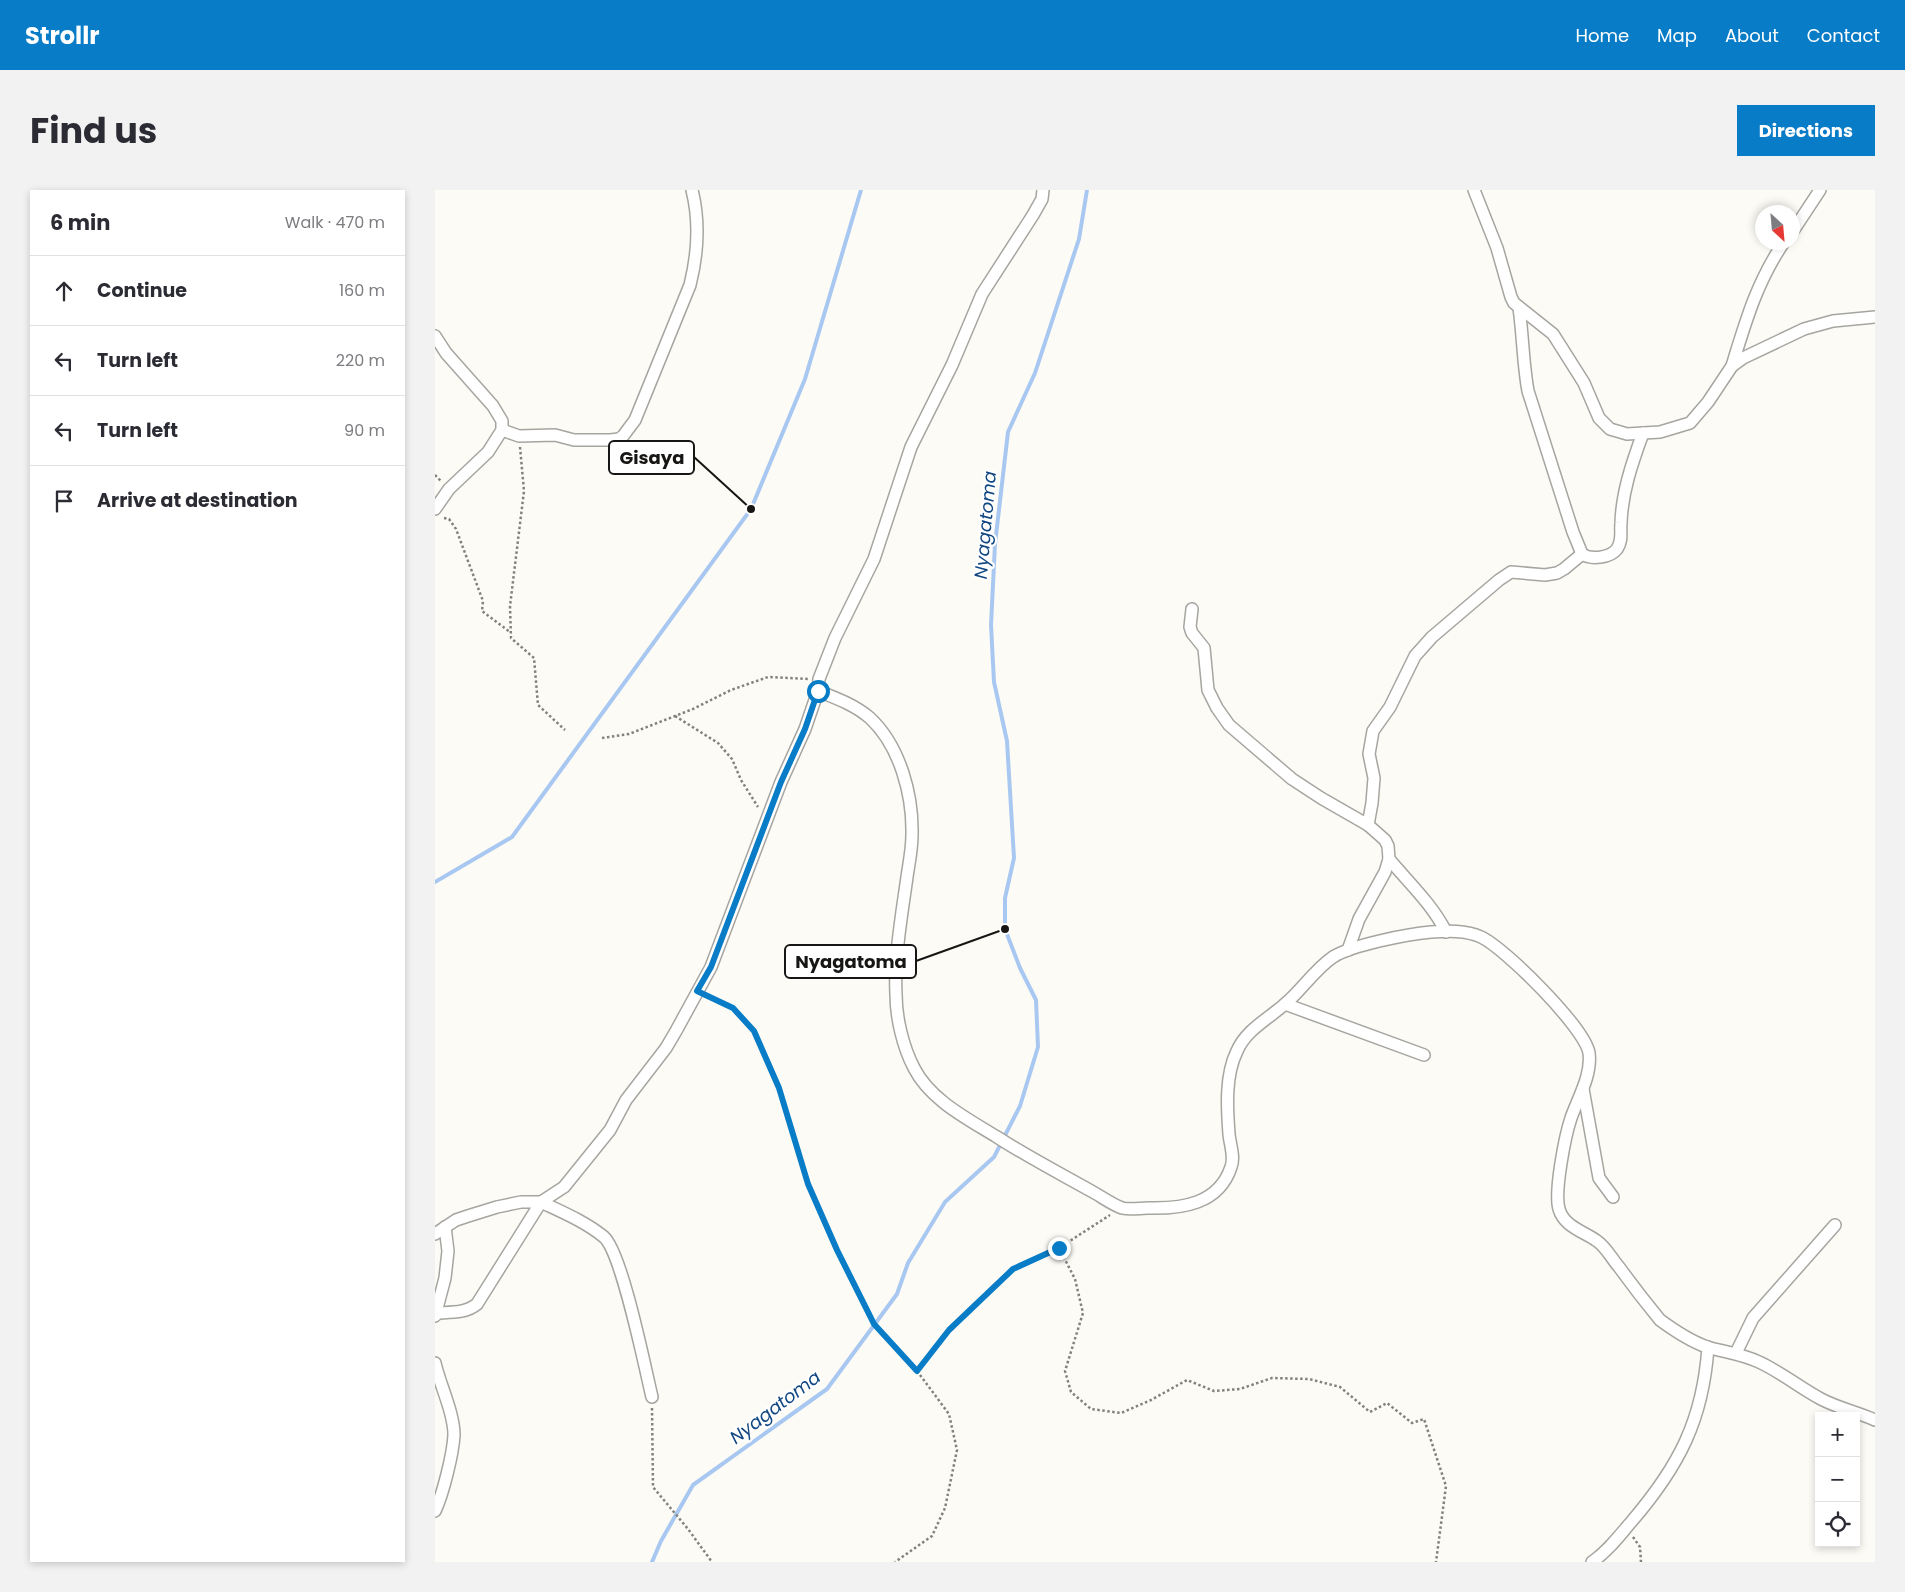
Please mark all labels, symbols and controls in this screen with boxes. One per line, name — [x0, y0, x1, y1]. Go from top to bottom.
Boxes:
text: Strollr — [25, 19, 100, 52]
text: Home — [1575, 23, 1629, 48]
text: Map — [1657, 23, 1697, 48]
text: About — [1725, 23, 1779, 48]
text: Contact — [1807, 23, 1880, 48]
button: Directions — [1737, 105, 1875, 156]
text: Find us — [30, 106, 157, 155]
north arrow — [1755, 205, 1800, 250]
text: 6 min — [50, 208, 110, 237]
text: Walk · 470 m — [285, 211, 385, 234]
icon: ahead — [50, 277, 78, 305]
text: Continue — [97, 277, 187, 304]
text: 160 m — [339, 279, 385, 302]
icon: left — [50, 347, 78, 375]
text: Turn left — [97, 347, 178, 374]
text: 220 m — [336, 349, 385, 372]
icon: left — [50, 417, 78, 445]
text: Turn left — [97, 417, 178, 444]
text: 90 m — [344, 419, 385, 442]
callout: Gisaya — [609, 441, 694, 474]
text: Gisaya — [620, 445, 684, 470]
water label: Nyagatoma — [968, 470, 1002, 580]
icon: arrive — [50, 487, 78, 515]
text: Arrive at destination — [97, 487, 298, 514]
route start — [807, 680, 830, 703]
callout: Nyagatoma — [785, 945, 916, 978]
text: Nyagatoma — [795, 949, 907, 974]
route end — [1048, 1237, 1071, 1260]
water label: Nyagatoma — [724, 1364, 826, 1450]
map controls — [1815, 1412, 1860, 1547]
button: + — [1815, 1412, 1860, 1457]
button: − — [1815, 1457, 1860, 1502]
button: locate — [1815, 1502, 1860, 1547]

